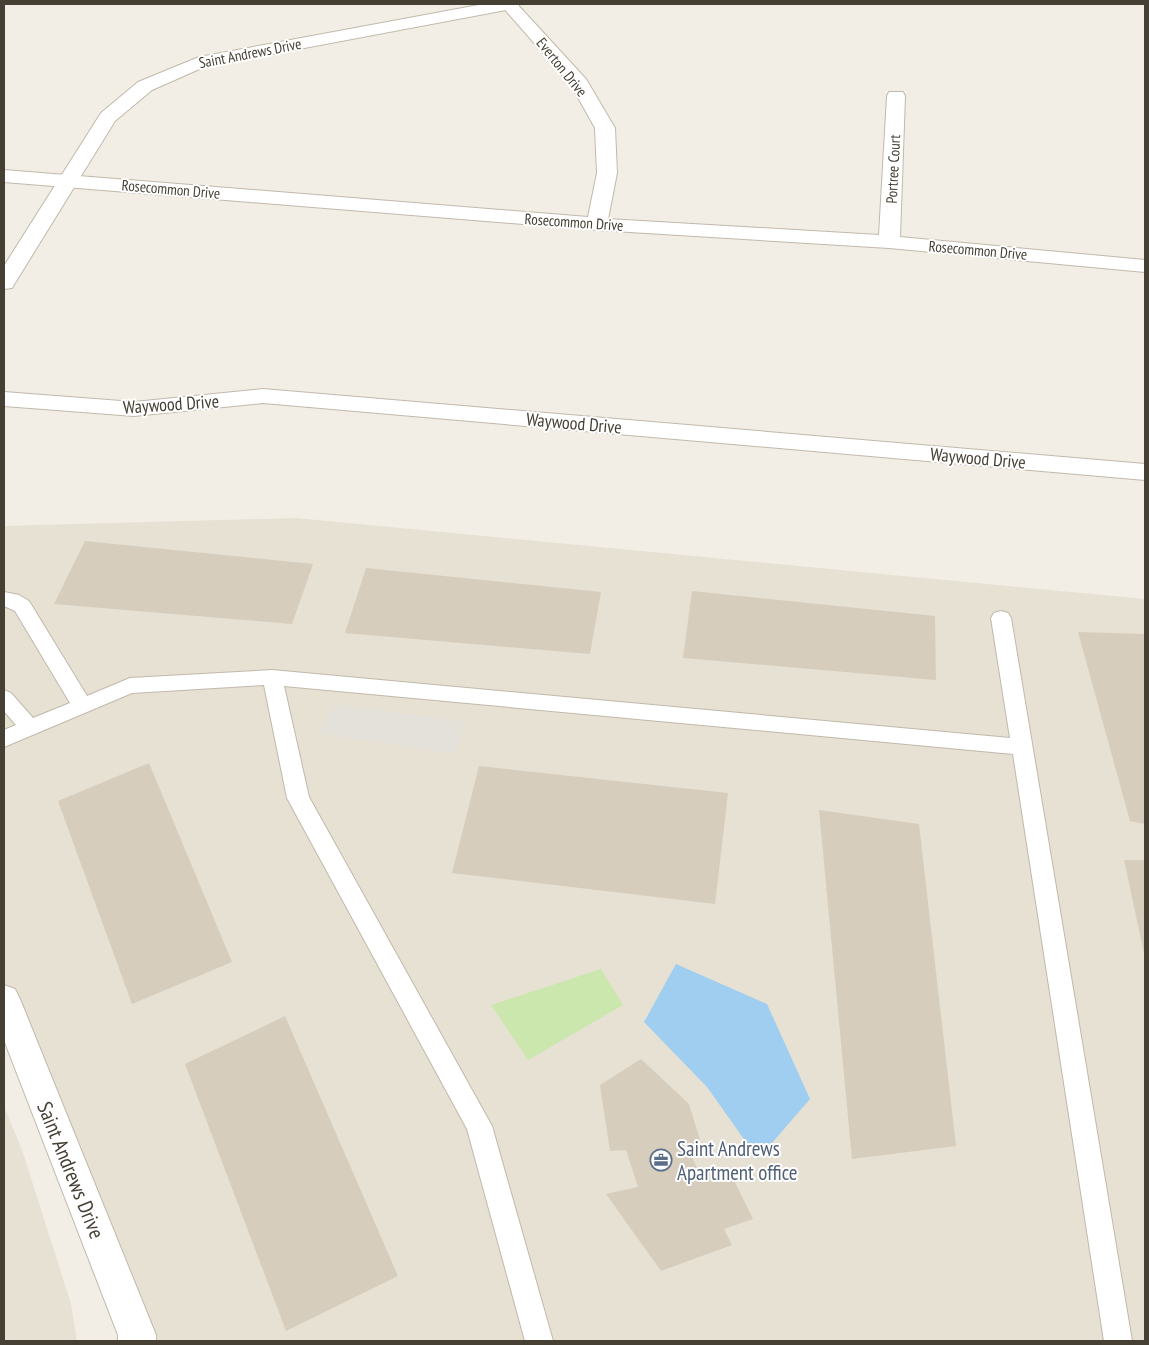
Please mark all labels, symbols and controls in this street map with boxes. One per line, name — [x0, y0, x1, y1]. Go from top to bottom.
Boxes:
street label: Saint Andrews Drive — [197, 34, 303, 72]
street label: Everton Drive — [532, 34, 592, 100]
street label: Portree Court — [882, 134, 904, 204]
street label: Rosecommon Drive — [121, 175, 221, 203]
street label: Rosecommon Drive — [524, 209, 624, 235]
street label: Rosecommon Drive — [928, 236, 1028, 264]
street label: Waywood Drive — [122, 389, 220, 419]
street label: Waywood Drive — [525, 407, 623, 439]
street label: Waywood Drive — [929, 442, 1027, 474]
street label: Saint Andrews Drive — [31, 1098, 111, 1242]
place label: Saint Andrews Apartment office — [677, 1135, 798, 1186]
office icon: Saint Andrews Apartment office — [649, 1148, 673, 1172]

